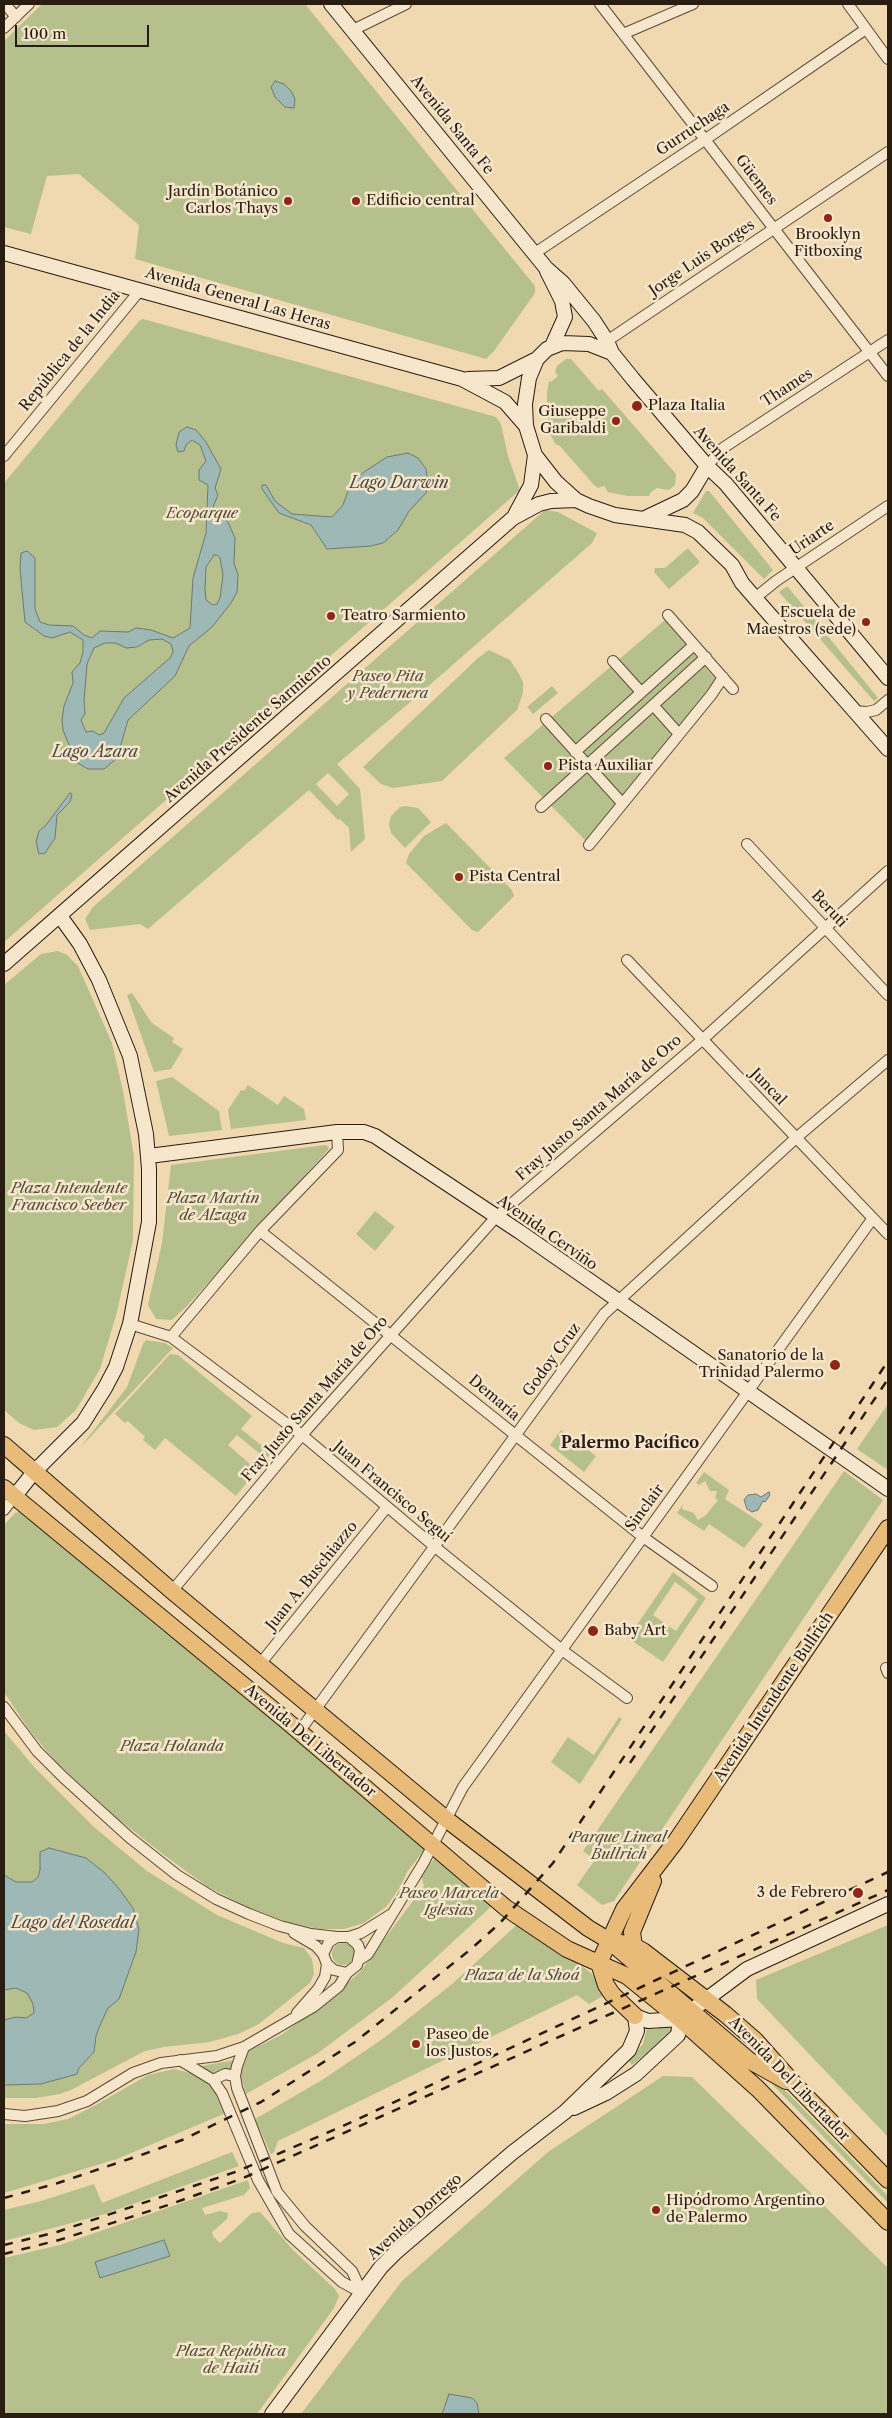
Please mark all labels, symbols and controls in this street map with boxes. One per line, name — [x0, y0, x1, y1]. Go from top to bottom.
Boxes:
scale bar — [18, 15, 151, 47]
text: 100 m — [23, 24, 66, 43]
street label: Avenida Santa Fe — [407, 72, 497, 178]
street label: Gurruchaga — [653, 98, 733, 160]
street label: Güemes — [731, 151, 781, 209]
place label: Jardín Botánico Carlos Thays — [168, 183, 278, 218]
place label: Edificio central — [366, 192, 475, 210]
marker: Jardín Botánico Carlos Thays — [282, 195, 294, 207]
marker: Edificio central — [350, 195, 362, 207]
marker: Brooklyn Fitboxing — [822, 212, 834, 224]
street label: Jorge Luis Borges — [646, 216, 758, 300]
place label: Brooklyn Fitboxing — [794, 226, 862, 261]
street label: Avenida General Las Heras — [143, 264, 333, 334]
street label: República de la India — [16, 287, 124, 415]
street label: Thames — [758, 365, 816, 411]
place label: Plaza Italia — [648, 397, 725, 415]
marker: Plaza Italia — [630, 399, 644, 413]
place label: Giuseppe Garibaldi — [538, 403, 606, 438]
marker: Giuseppe Garibaldi — [610, 415, 622, 427]
street label: Avenida Santa Fe — [689, 423, 785, 525]
water label: Lago Darwin — [349, 473, 449, 493]
park label: Ecoparque — [166, 505, 238, 523]
street label: Uriarte — [786, 517, 838, 559]
place label: Escuela de Maestros (sede) — [746, 604, 856, 639]
place label: Teatro Sarmiento — [341, 607, 466, 625]
marker: Teatro Sarmiento — [325, 610, 337, 622]
marker: Escuela de Maestros (sede) — [860, 616, 872, 628]
street label: Avenida Presidente Sarmiento — [161, 652, 335, 806]
park label: Paseo Pita y Pedernera — [347, 668, 429, 703]
water label: Lago Azara — [52, 742, 138, 762]
place label: Pista Auxiliar — [558, 757, 653, 775]
marker: Pista Auxiliar — [542, 760, 554, 772]
place label: Pista Central — [469, 868, 560, 886]
marker: Pista Central — [453, 871, 465, 883]
street label: Beruti — [807, 887, 851, 931]
street label: Fray Justo Santa María de Oro — [512, 1031, 686, 1185]
street label: Juncal — [746, 1065, 790, 1109]
park label: Plaza Intendente Francisco Seeber — [11, 1180, 127, 1215]
park label: Plaza Martín de Alzaga — [167, 1190, 259, 1225]
street label: Avenida Cerviño — [493, 1192, 601, 1274]
street label: Fray Justo Santa María de Oro — [238, 1312, 392, 1486]
street label: Godoy Cruz — [519, 1320, 585, 1400]
place label: Sanatorio de la Trinidad Palermo — [699, 1347, 824, 1382]
marker: Sanatorio de la Trinidad Palermo — [828, 1358, 842, 1372]
street label: Demaría — [465, 1371, 523, 1425]
district label: Palermo Pacífico — [561, 1433, 699, 1453]
street label: Juan Francisco Seguí — [329, 1438, 455, 1546]
street label: Sinclair — [622, 1481, 668, 1535]
street label: Juan A. Buschiazzo — [262, 1518, 362, 1634]
street label: Avenida Intendente Bullrich — [710, 1609, 838, 1785]
place label: Baby Art — [604, 1622, 666, 1640]
marker: Baby Art — [586, 1624, 600, 1638]
street label: Avenida Del Libertador — [241, 1681, 379, 1801]
park label: Plaza Holanda — [120, 1738, 224, 1756]
park label: Parque Lineal Bullrich — [571, 1829, 667, 1864]
place label: 3 de Febrero — [757, 1884, 847, 1902]
park label: Paseo Marcela Iglesias — [399, 1885, 499, 1920]
marker: 3 de Febrero — [851, 1886, 865, 1900]
water label: Lago del Rosedal — [11, 1913, 135, 1933]
park label: Plaza de la Shoá — [464, 1967, 580, 1985]
street label: Avenida Del Libertador — [725, 2013, 853, 2145]
place label: Paseo de los Justos — [426, 2026, 492, 2061]
marker: Paseo de los Justos — [410, 2038, 422, 2050]
street label: Avenida Dorrego — [364, 2170, 466, 2264]
place label: Hipódromo Argentino de Palermo — [666, 2192, 825, 2227]
marker: Hipódromo Argentino de Palermo — [650, 2204, 662, 2216]
park label: Plaza República de Haití — [176, 2343, 286, 2378]

